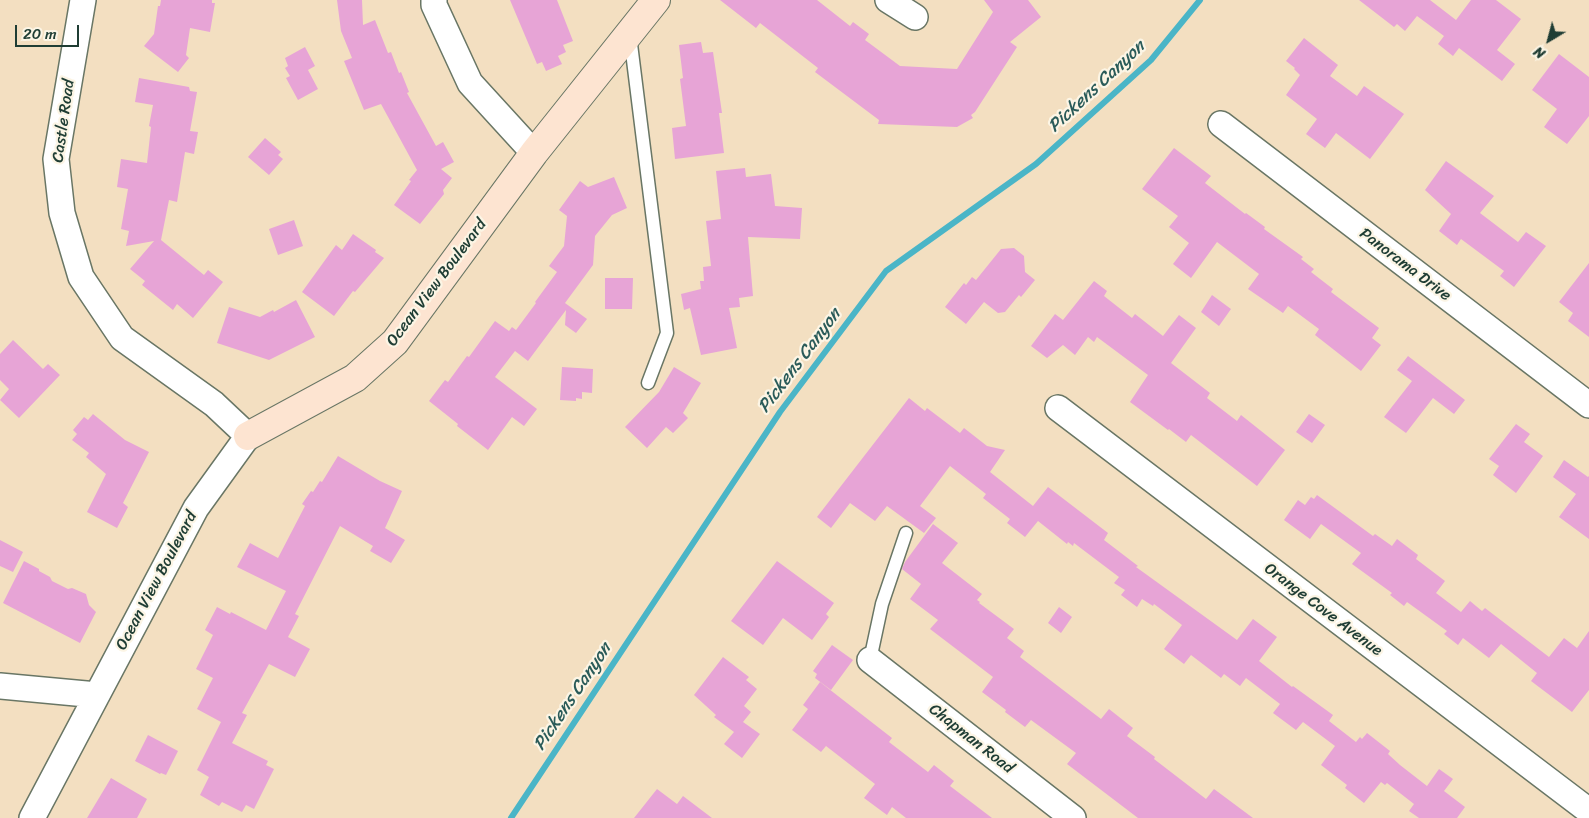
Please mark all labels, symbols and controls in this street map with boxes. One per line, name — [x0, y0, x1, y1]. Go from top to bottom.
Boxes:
scale bar — [18, 15, 81, 47]
north arrow — [1524, 15, 1574, 65]
text: 20 m — [23, 21, 57, 47]
water label: Pickens Canyon — [1044, 37, 1150, 137]
text: N — [1528, 39, 1551, 65]
street label: Castle Road — [49, 78, 79, 164]
street label: Ocean View Boulevard — [383, 216, 491, 350]
street label: Panorama Drive — [1355, 224, 1455, 306]
water label: Pickens Canyon — [754, 305, 846, 417]
street label: Ocean View Boulevard — [112, 508, 202, 654]
street label: Orange Cove Avenue — [1260, 559, 1386, 661]
water label: Pickens Canyon — [529, 639, 617, 755]
street label: Chapman Road — [925, 700, 1017, 778]

